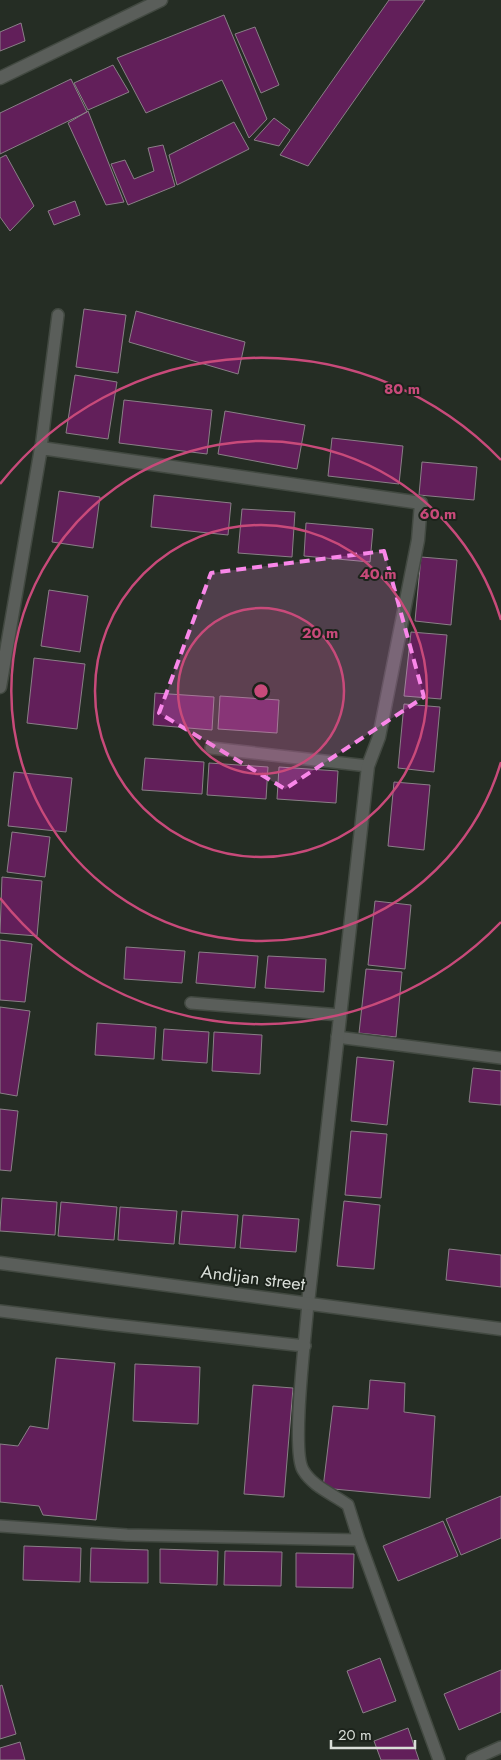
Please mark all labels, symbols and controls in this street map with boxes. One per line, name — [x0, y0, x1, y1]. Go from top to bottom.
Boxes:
text: 80 m — [384, 378, 420, 400]
text: 60 m — [420, 503, 456, 525]
text: 40 m — [359, 563, 397, 585]
text: 20 m — [302, 622, 338, 644]
centre of rings — [252, 682, 270, 700]
street label: Andijan street — [199, 1259, 307, 1297]
scale bar — [331, 1718, 415, 1750]
text: 20 m — [338, 1724, 372, 1746]

